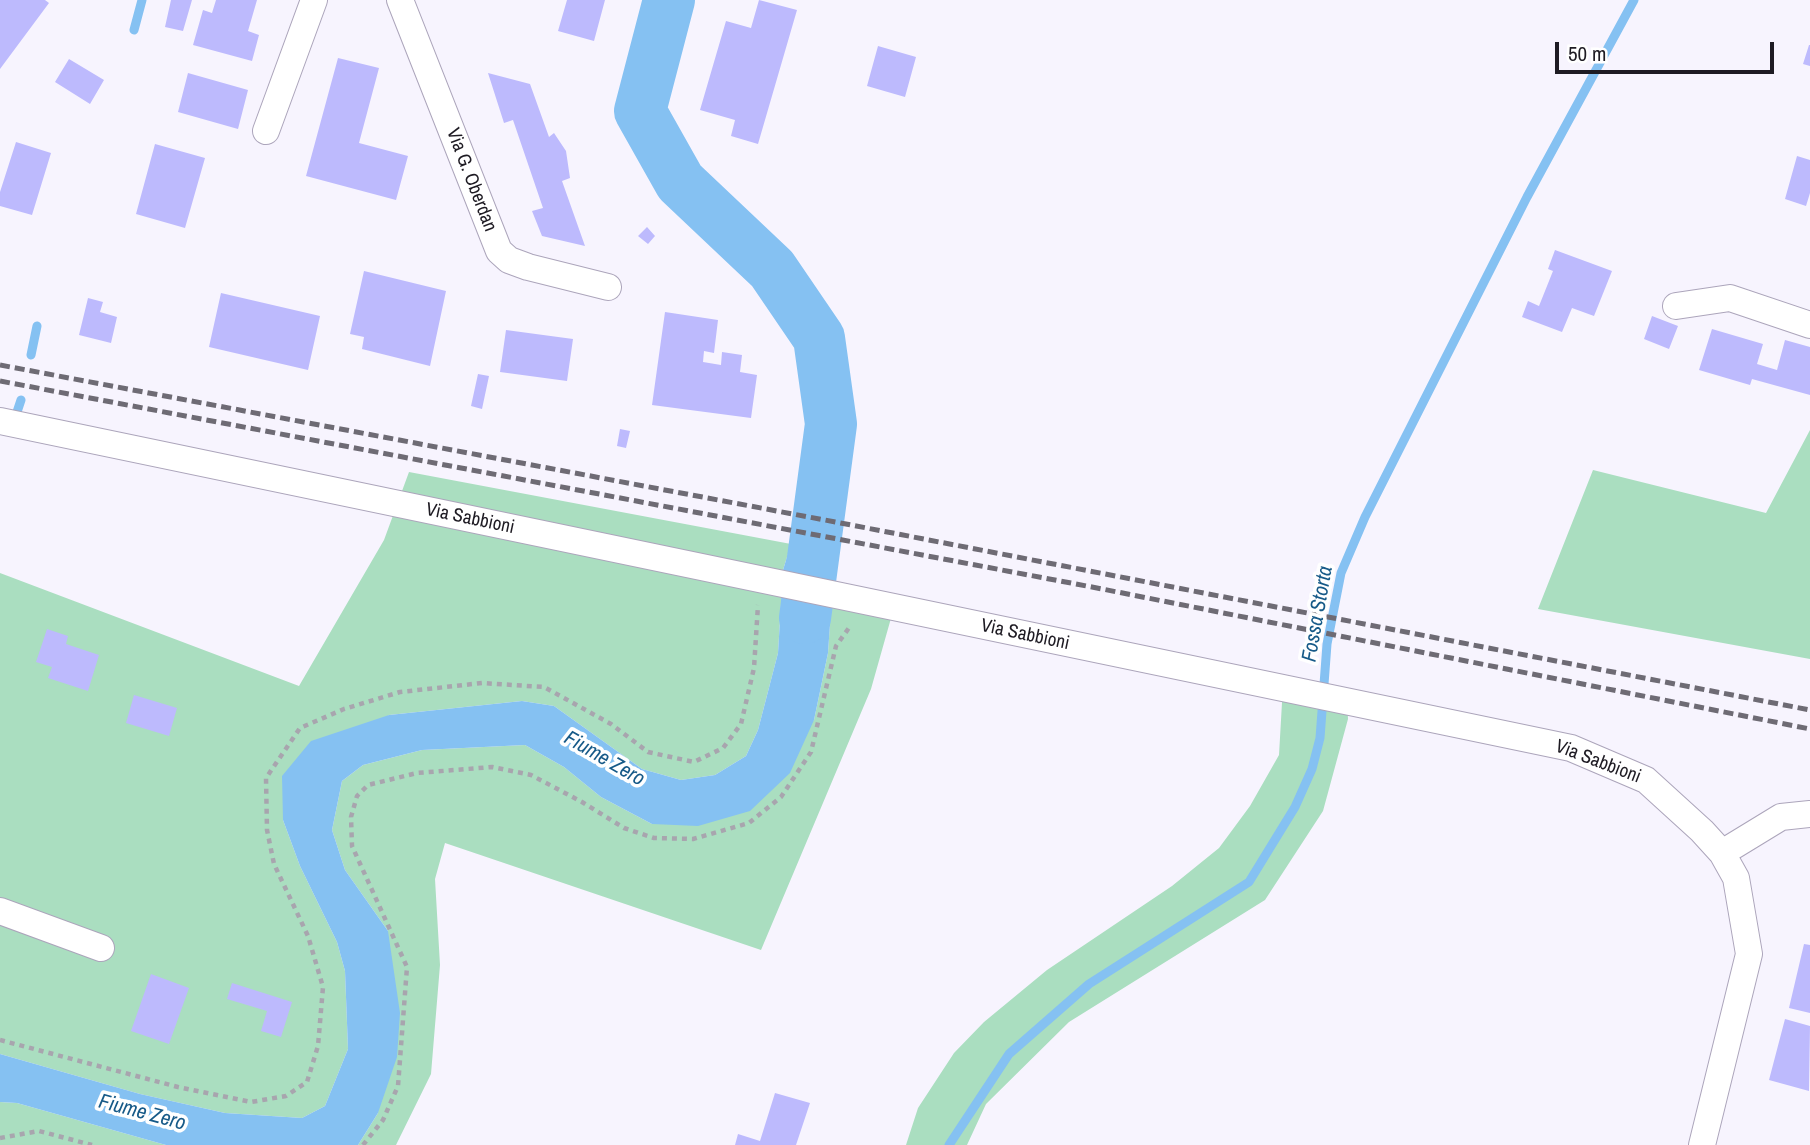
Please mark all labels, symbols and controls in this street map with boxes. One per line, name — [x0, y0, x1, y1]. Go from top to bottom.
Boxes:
scale bar — [1558, 28, 1777, 72]
text: 50 m — [1568, 39, 1606, 68]
street label: Via G. Oberdan — [441, 125, 501, 235]
street label: Via Sabbioni — [424, 499, 516, 539]
water label: Fossa Storta — [1297, 564, 1339, 664]
street label: Via Sabbioni — [979, 615, 1071, 655]
water label: Fiume Zero — [559, 726, 649, 792]
street label: Via Sabbioni — [1552, 735, 1644, 789]
water label: Fiume Zero — [96, 1089, 188, 1137]

